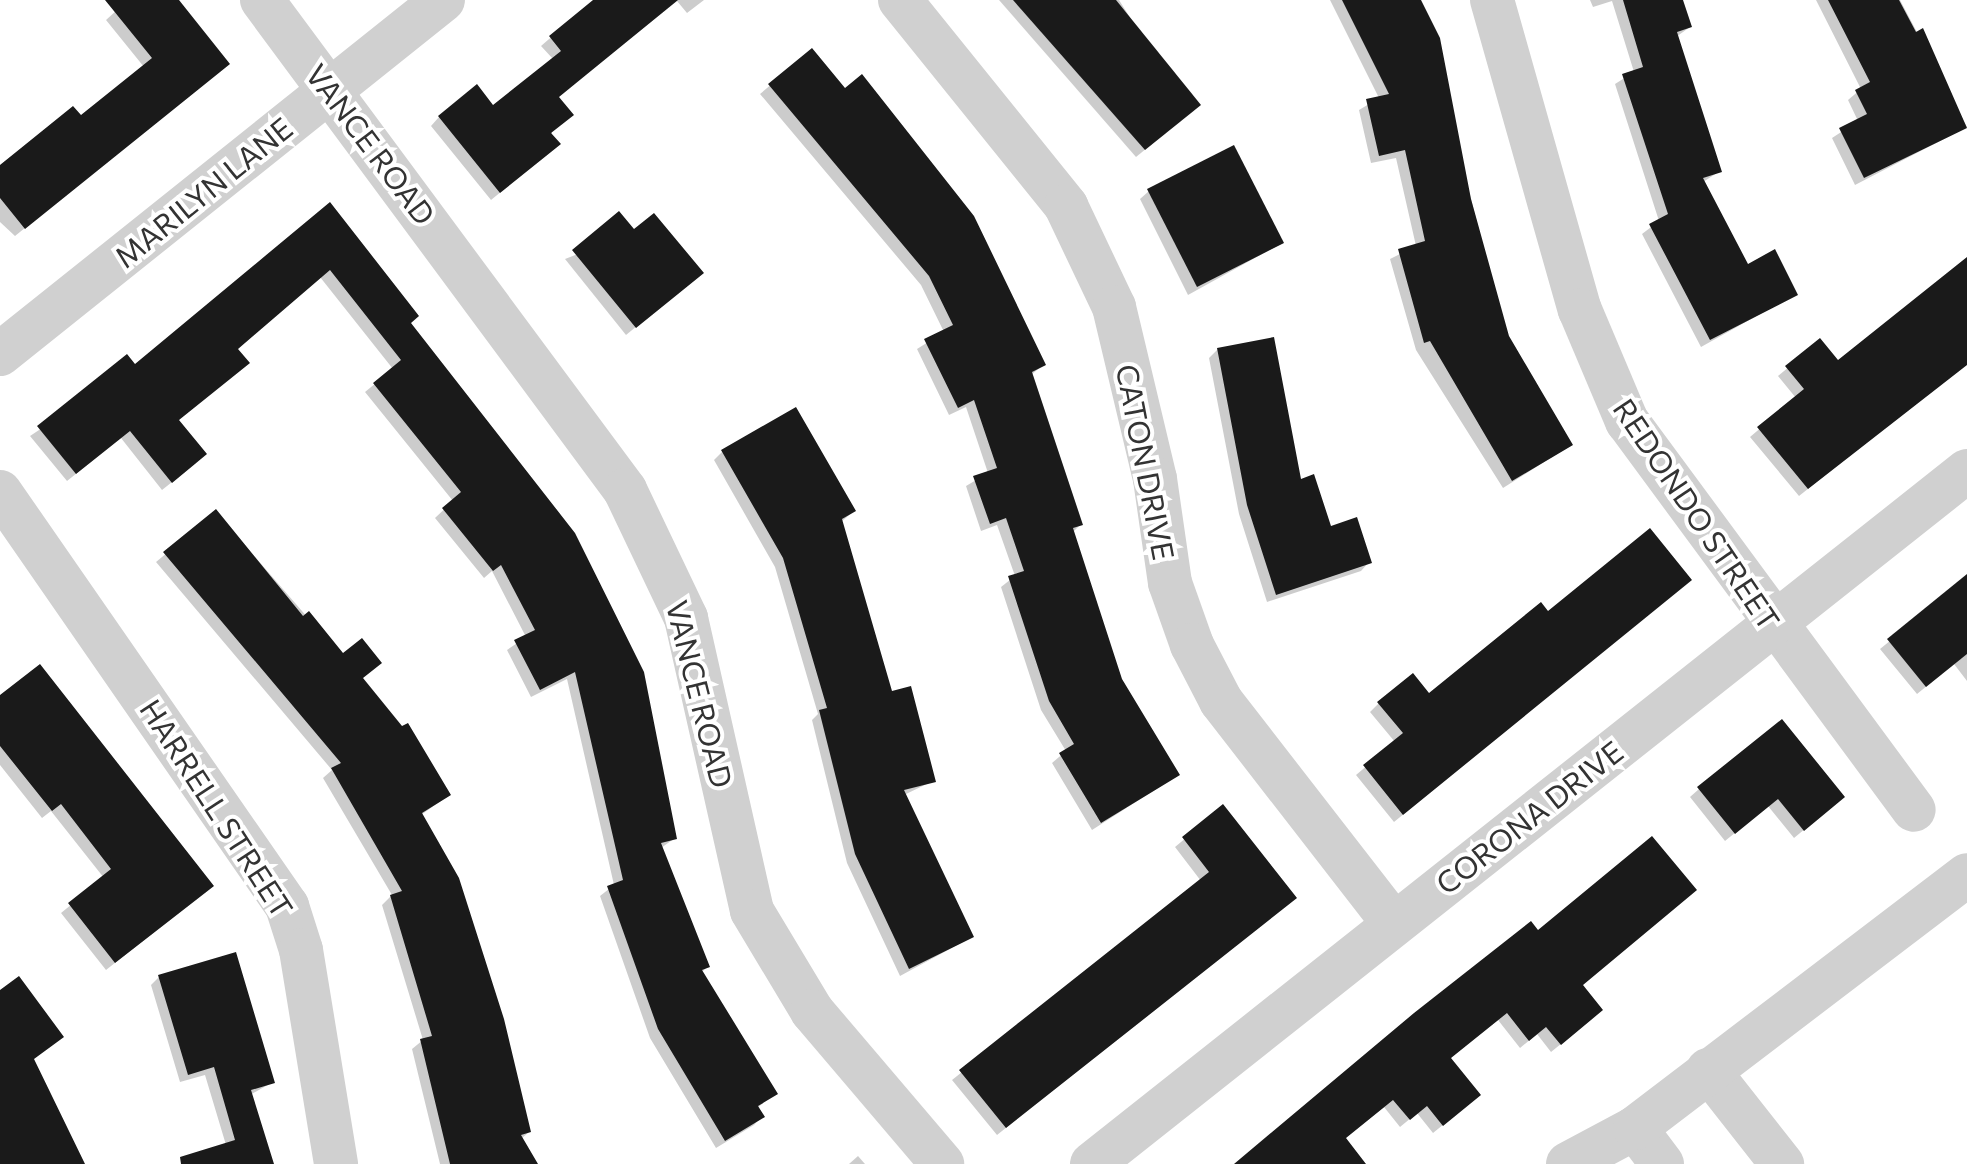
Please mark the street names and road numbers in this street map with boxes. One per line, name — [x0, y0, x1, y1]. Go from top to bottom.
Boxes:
street label: VANCE ROAD — [299, 57, 443, 231]
street label: MARILYN LANE — [107, 109, 299, 275]
street label: CATON DRIVE — [1109, 361, 1183, 563]
street label: REDONDO STREET — [1606, 392, 1788, 636]
street label: VANCE ROAD — [659, 597, 741, 791]
street label: HARRELL STREET — [133, 692, 301, 924]
street label: CORONA DRIVE — [1428, 733, 1630, 901]

